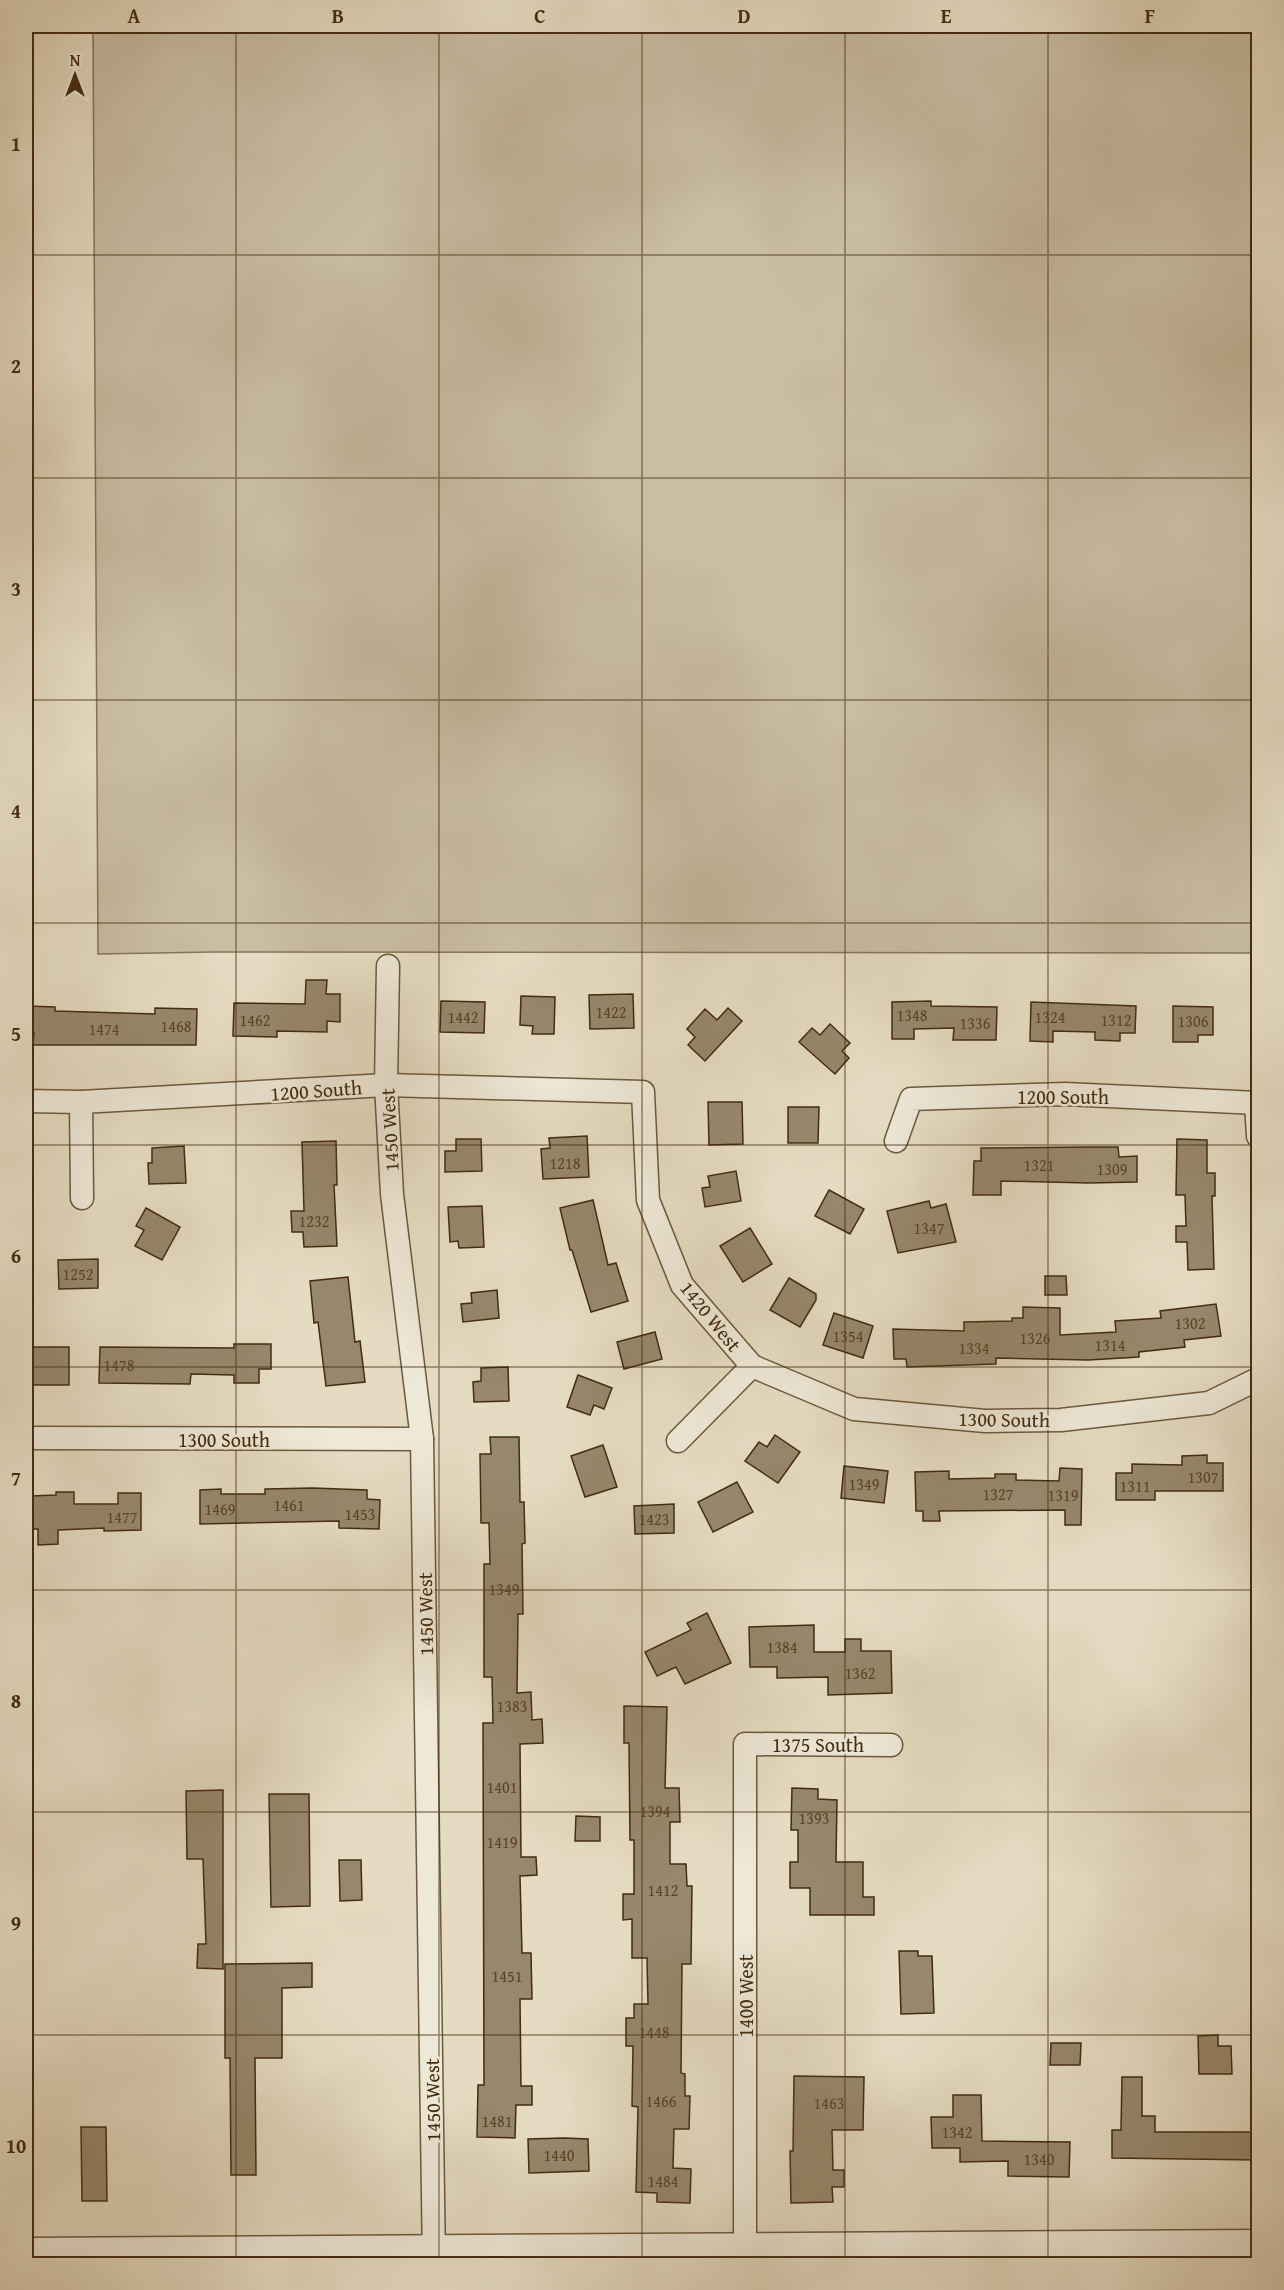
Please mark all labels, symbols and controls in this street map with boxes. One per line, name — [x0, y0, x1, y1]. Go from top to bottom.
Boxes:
text: A — [128, 1, 141, 30]
text: B — [332, 1, 344, 30]
text: C — [534, 1, 546, 30]
text: D — [737, 1, 751, 30]
text: E — [941, 1, 952, 30]
text: F — [1145, 1, 1155, 30]
north arrow — [45, 45, 105, 105]
text: N — [70, 48, 81, 72]
text: 1 — [11, 129, 21, 158]
text: 2 — [11, 351, 21, 380]
text: 3 — [11, 574, 21, 603]
text: 4 — [11, 796, 21, 825]
house number: 1422 — [596, 1000, 626, 1024]
house number: 1348 — [897, 1003, 928, 1027]
house number: 1442 — [448, 1005, 478, 1029]
house number: 1324 — [1035, 1005, 1066, 1029]
house number: 1462 — [240, 1008, 270, 1032]
house number: 1312 — [1101, 1008, 1131, 1032]
house number: 1306 — [1178, 1009, 1209, 1033]
house number: 1336 — [960, 1011, 991, 1035]
house number: 1468 — [161, 1014, 192, 1038]
house number: 1474 — [89, 1017, 120, 1041]
text: 5 — [11, 1019, 21, 1048]
street label: 1200 South — [269, 1072, 363, 1108]
street label: 1200 South — [1017, 1082, 1109, 1111]
street label: 1450 West — [372, 1088, 406, 1172]
house number: 1218 — [550, 1151, 581, 1175]
house number: 1321 — [1024, 1153, 1054, 1177]
house number: 1309 — [1097, 1157, 1128, 1181]
house number: 1232 — [299, 1209, 329, 1233]
house number: 1347 — [914, 1216, 945, 1240]
text: 6 — [11, 1241, 21, 1270]
house number: 1252 — [63, 1262, 93, 1286]
street label: 1420 West — [673, 1274, 749, 1358]
house number: 1302 — [1175, 1311, 1205, 1335]
house number: 1354 — [833, 1324, 864, 1348]
house number: 1326 — [1020, 1326, 1051, 1350]
house number: 1314 — [1095, 1333, 1126, 1357]
house number: 1334 — [959, 1336, 990, 1360]
house number: 1478 — [104, 1353, 135, 1377]
street label: 1300 South — [958, 1404, 1050, 1434]
street label: 1300 South — [178, 1425, 270, 1454]
text: 7 — [11, 1463, 21, 1492]
house number: 1307 — [1188, 1465, 1219, 1489]
house number: 1349 — [849, 1472, 880, 1496]
house number: 1311 — [1120, 1474, 1150, 1498]
house number: 1327 — [983, 1482, 1014, 1506]
house number: 1319 — [1048, 1483, 1079, 1507]
house number: 1461 — [274, 1493, 304, 1517]
house number: 1469 — [205, 1497, 236, 1521]
house number: 1453 — [345, 1502, 375, 1526]
house number: 1477 — [107, 1505, 138, 1529]
house number: 1423 — [639, 1507, 669, 1531]
street label: 1450 West — [410, 1572, 440, 1656]
house number: 1349 — [489, 1577, 520, 1601]
house number: 1384 — [767, 1635, 798, 1659]
house number: 1362 — [845, 1661, 875, 1685]
text: 8 — [11, 1686, 21, 1715]
house number: 1383 — [497, 1694, 527, 1718]
street label: 1375 South — [772, 1730, 864, 1759]
house number: 1401 — [487, 1775, 517, 1799]
house number: 1394 — [640, 1799, 671, 1823]
house number: 1393 — [799, 1806, 829, 1830]
house number: 1419 — [487, 1830, 518, 1854]
house number: 1412 — [648, 1878, 678, 1902]
text: 9 — [11, 1908, 21, 1937]
street label: 1400 West — [731, 1954, 760, 2038]
house number: 1451 — [492, 1964, 522, 1988]
house number: 1448 — [639, 2020, 670, 2044]
street label: 1450 West — [417, 2058, 447, 2142]
house number: 1466 — [646, 2089, 677, 2113]
house number: 1463 — [814, 2091, 844, 2115]
house number: 1481 — [482, 2109, 512, 2133]
house number: 1342 — [942, 2120, 972, 2144]
text: 10 — [6, 2131, 26, 2160]
house number: 1440 — [544, 2143, 575, 2167]
house number: 1340 — [1024, 2147, 1055, 2171]
house number: 1484 — [648, 2169, 679, 2193]

